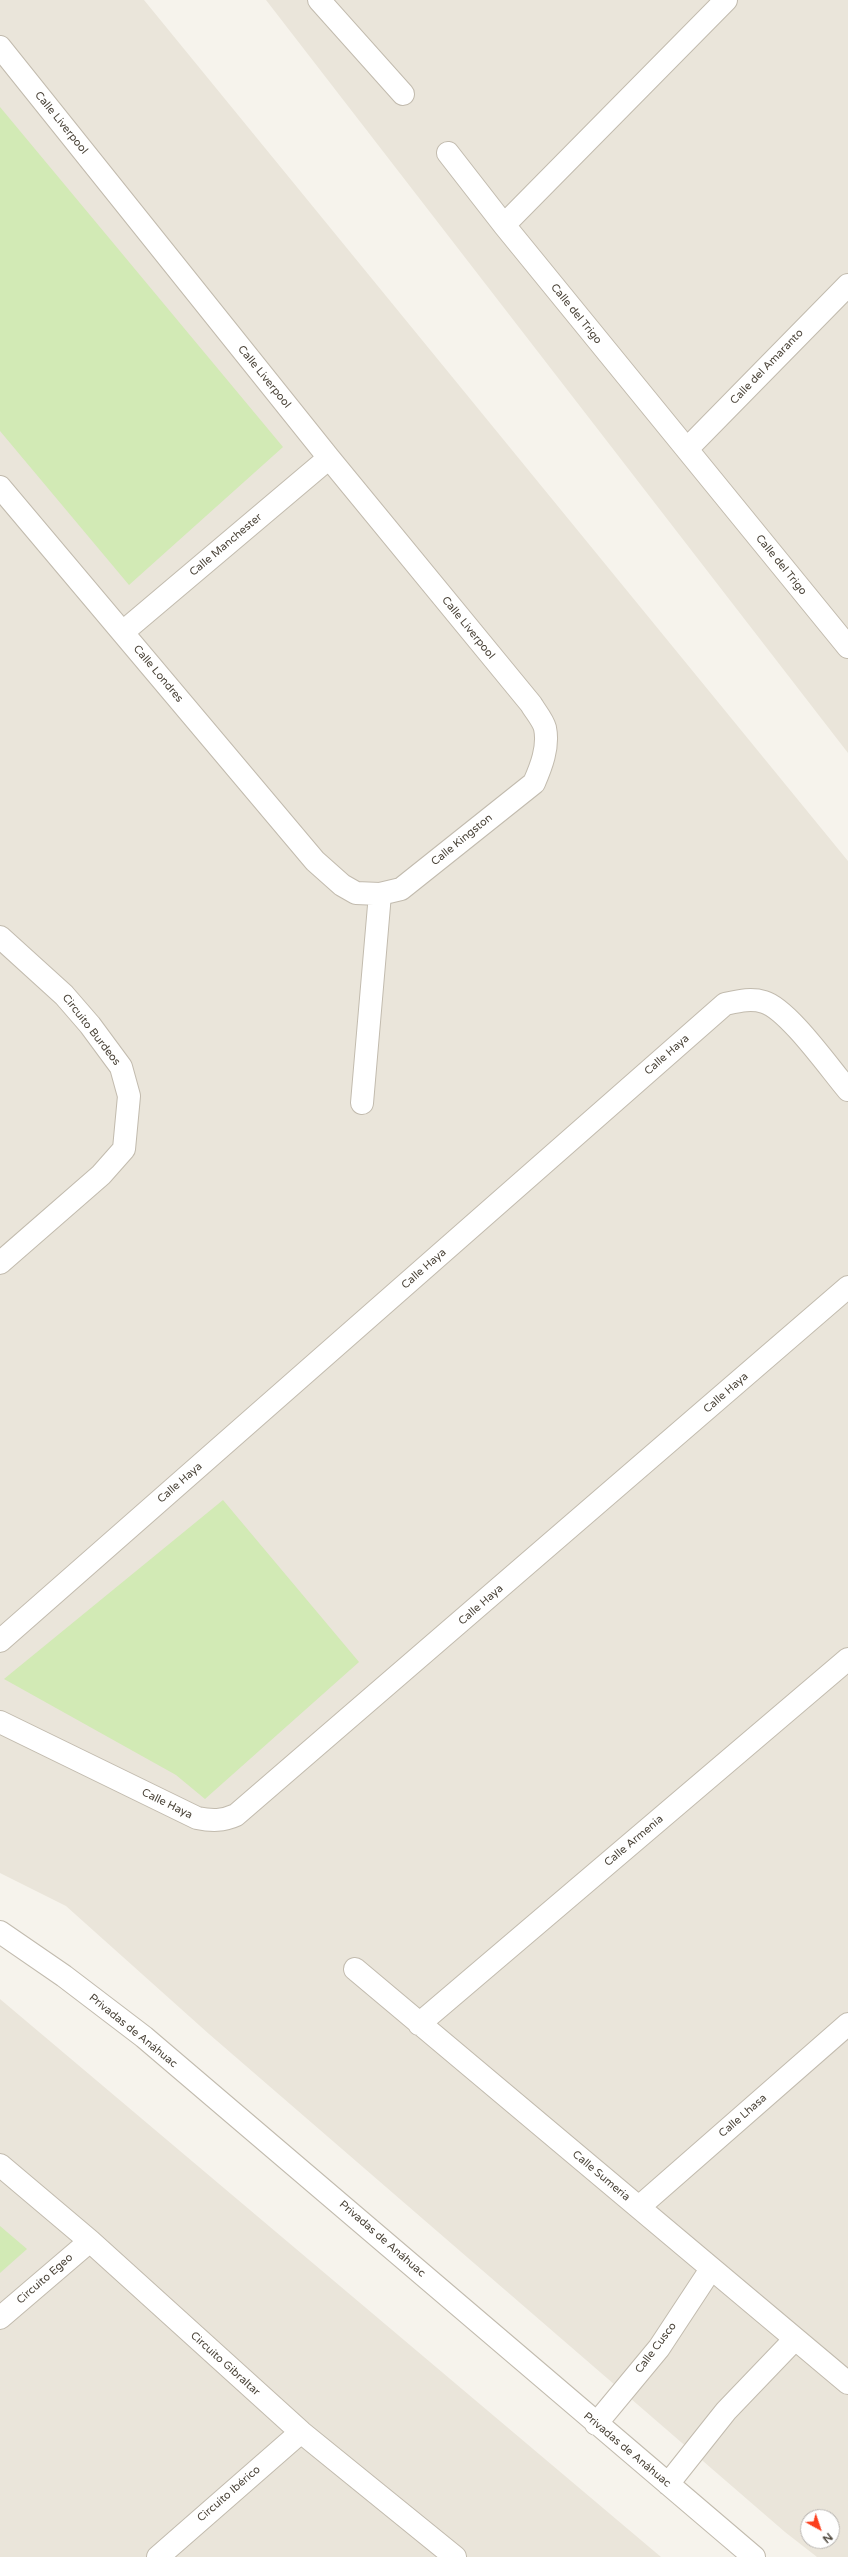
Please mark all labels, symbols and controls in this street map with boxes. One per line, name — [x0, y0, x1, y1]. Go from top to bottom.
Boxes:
street label: Calle Liverpool — [32, 89, 90, 157]
street label: Calle del Trigo — [548, 281, 604, 347]
street label: Calle del Amaranto — [728, 327, 806, 407]
street label: Calle Liverpool — [235, 343, 293, 411]
street label: Calle Manchester — [187, 511, 265, 579]
street label: Calle del Trigo — [753, 532, 809, 598]
street label: Calle Liverpool — [439, 594, 497, 662]
street label: Calle Londres — [130, 643, 186, 705]
street label: Calle Kingston — [429, 811, 495, 869]
street label: Circuito Burdeos — [59, 992, 123, 1068]
street label: Calle Haya — [642, 1032, 692, 1078]
street label: Calle Haya — [399, 1246, 449, 1292]
street label: Calle Haya — [701, 1370, 751, 1416]
street label: Calle Haya — [155, 1460, 205, 1506]
street label: Calle Haya — [456, 1582, 506, 1628]
street label: Calle Haya — [139, 1786, 195, 1822]
street label: Calle Armenia — [602, 1813, 666, 1869]
street label: Privadas de Anáhuac — [86, 1991, 180, 2071]
street label: Calle Lhasa — [716, 2092, 770, 2140]
street label: Calle Sumeria — [569, 2148, 633, 2204]
street label: Privadas de Anáhuac — [336, 2198, 428, 2280]
street label: Circuito Egeo — [14, 2251, 76, 2307]
street label: Calle Cusco — [633, 2320, 679, 2376]
street label: Circuito Gibraltar — [187, 2329, 263, 2399]
street label: Privadas de Anáhuac — [581, 2410, 673, 2490]
street label: Circuito Ibérico — [195, 2463, 263, 2525]
north arrow — [800, 2509, 840, 2549]
text: N — [820, 2530, 835, 2546]

